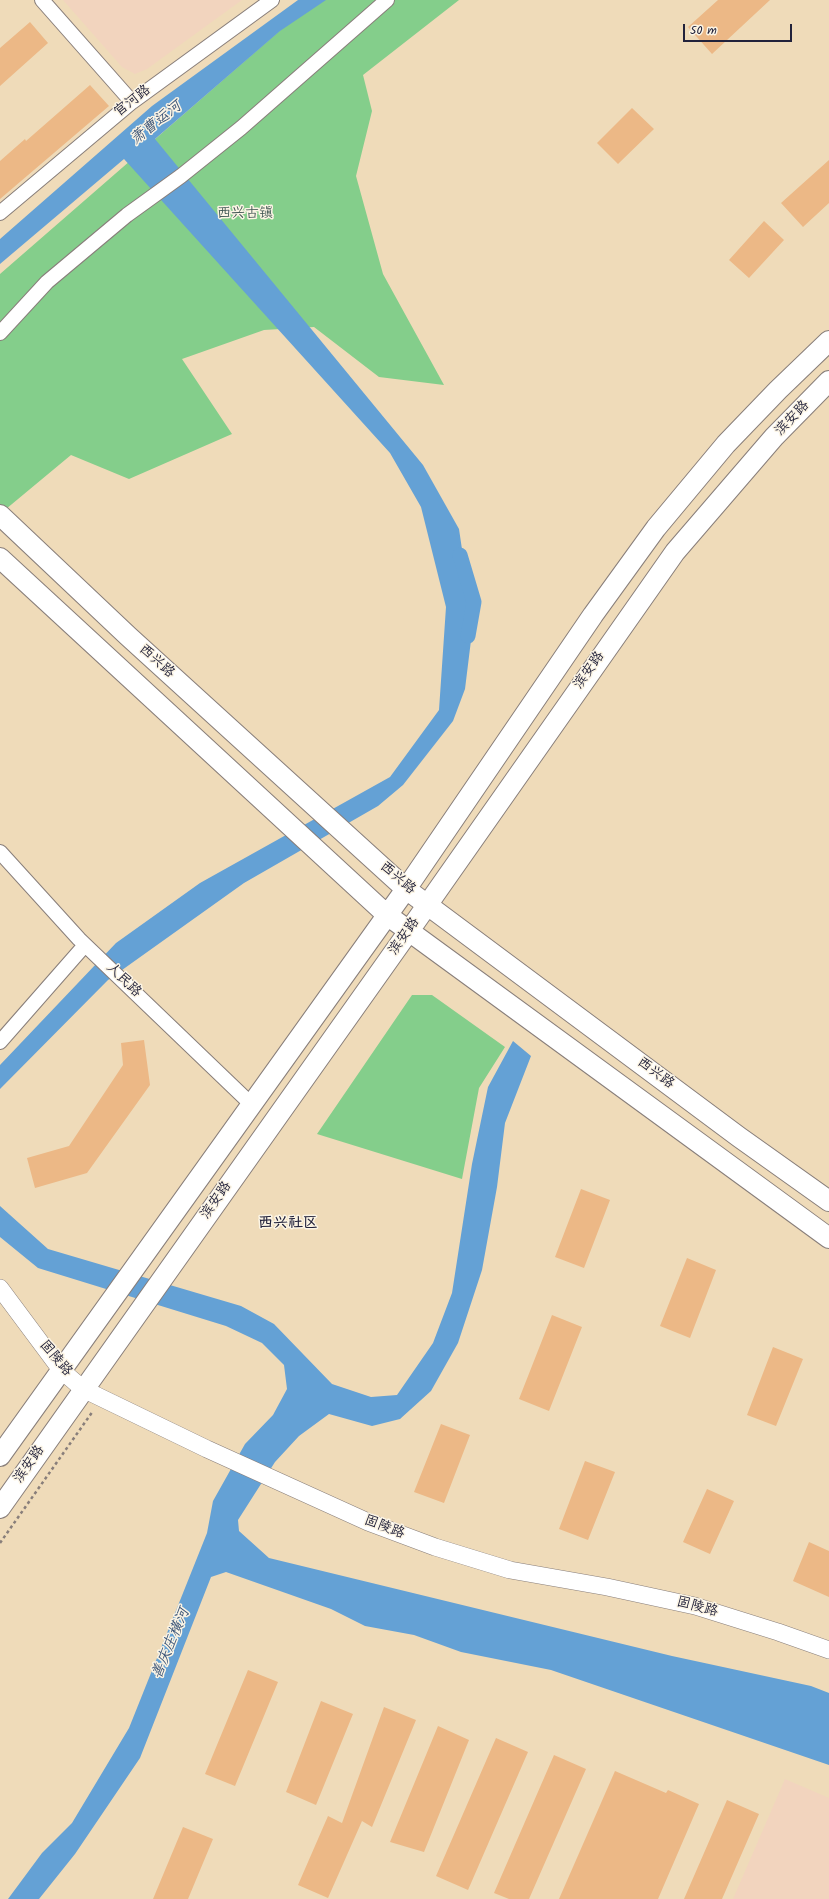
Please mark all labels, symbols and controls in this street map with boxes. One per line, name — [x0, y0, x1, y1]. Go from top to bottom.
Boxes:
scale bar — [685, 16, 794, 42]
text: 50 m — [690, 21, 717, 40]
street label: 官河路 — [111, 82, 155, 122]
water label: 萧曹运河 — [128, 98, 186, 150]
park label: 西兴古镇 — [217, 207, 273, 223]
street label: 滨安路 — [772, 398, 814, 440]
street label: 西兴路 — [135, 642, 177, 682]
street label: 滨安路 — [571, 649, 609, 693]
street label: 西兴路 — [376, 859, 418, 899]
street label: 滨安路 — [386, 915, 424, 959]
street label: 人民路 — [102, 960, 144, 1002]
street label: 西兴路 — [633, 1055, 677, 1093]
street label: 滨安路 — [198, 1179, 236, 1223]
district label: 西兴社区 — [258, 1215, 318, 1233]
street label: 固陵路 — [35, 1338, 75, 1380]
street label: 滨安路 — [11, 1443, 49, 1487]
street label: 固陵路 — [361, 1513, 407, 1543]
street label: 固陵路 — [675, 1594, 719, 1622]
water label: 善庆庄横河 — [149, 1606, 195, 1682]

